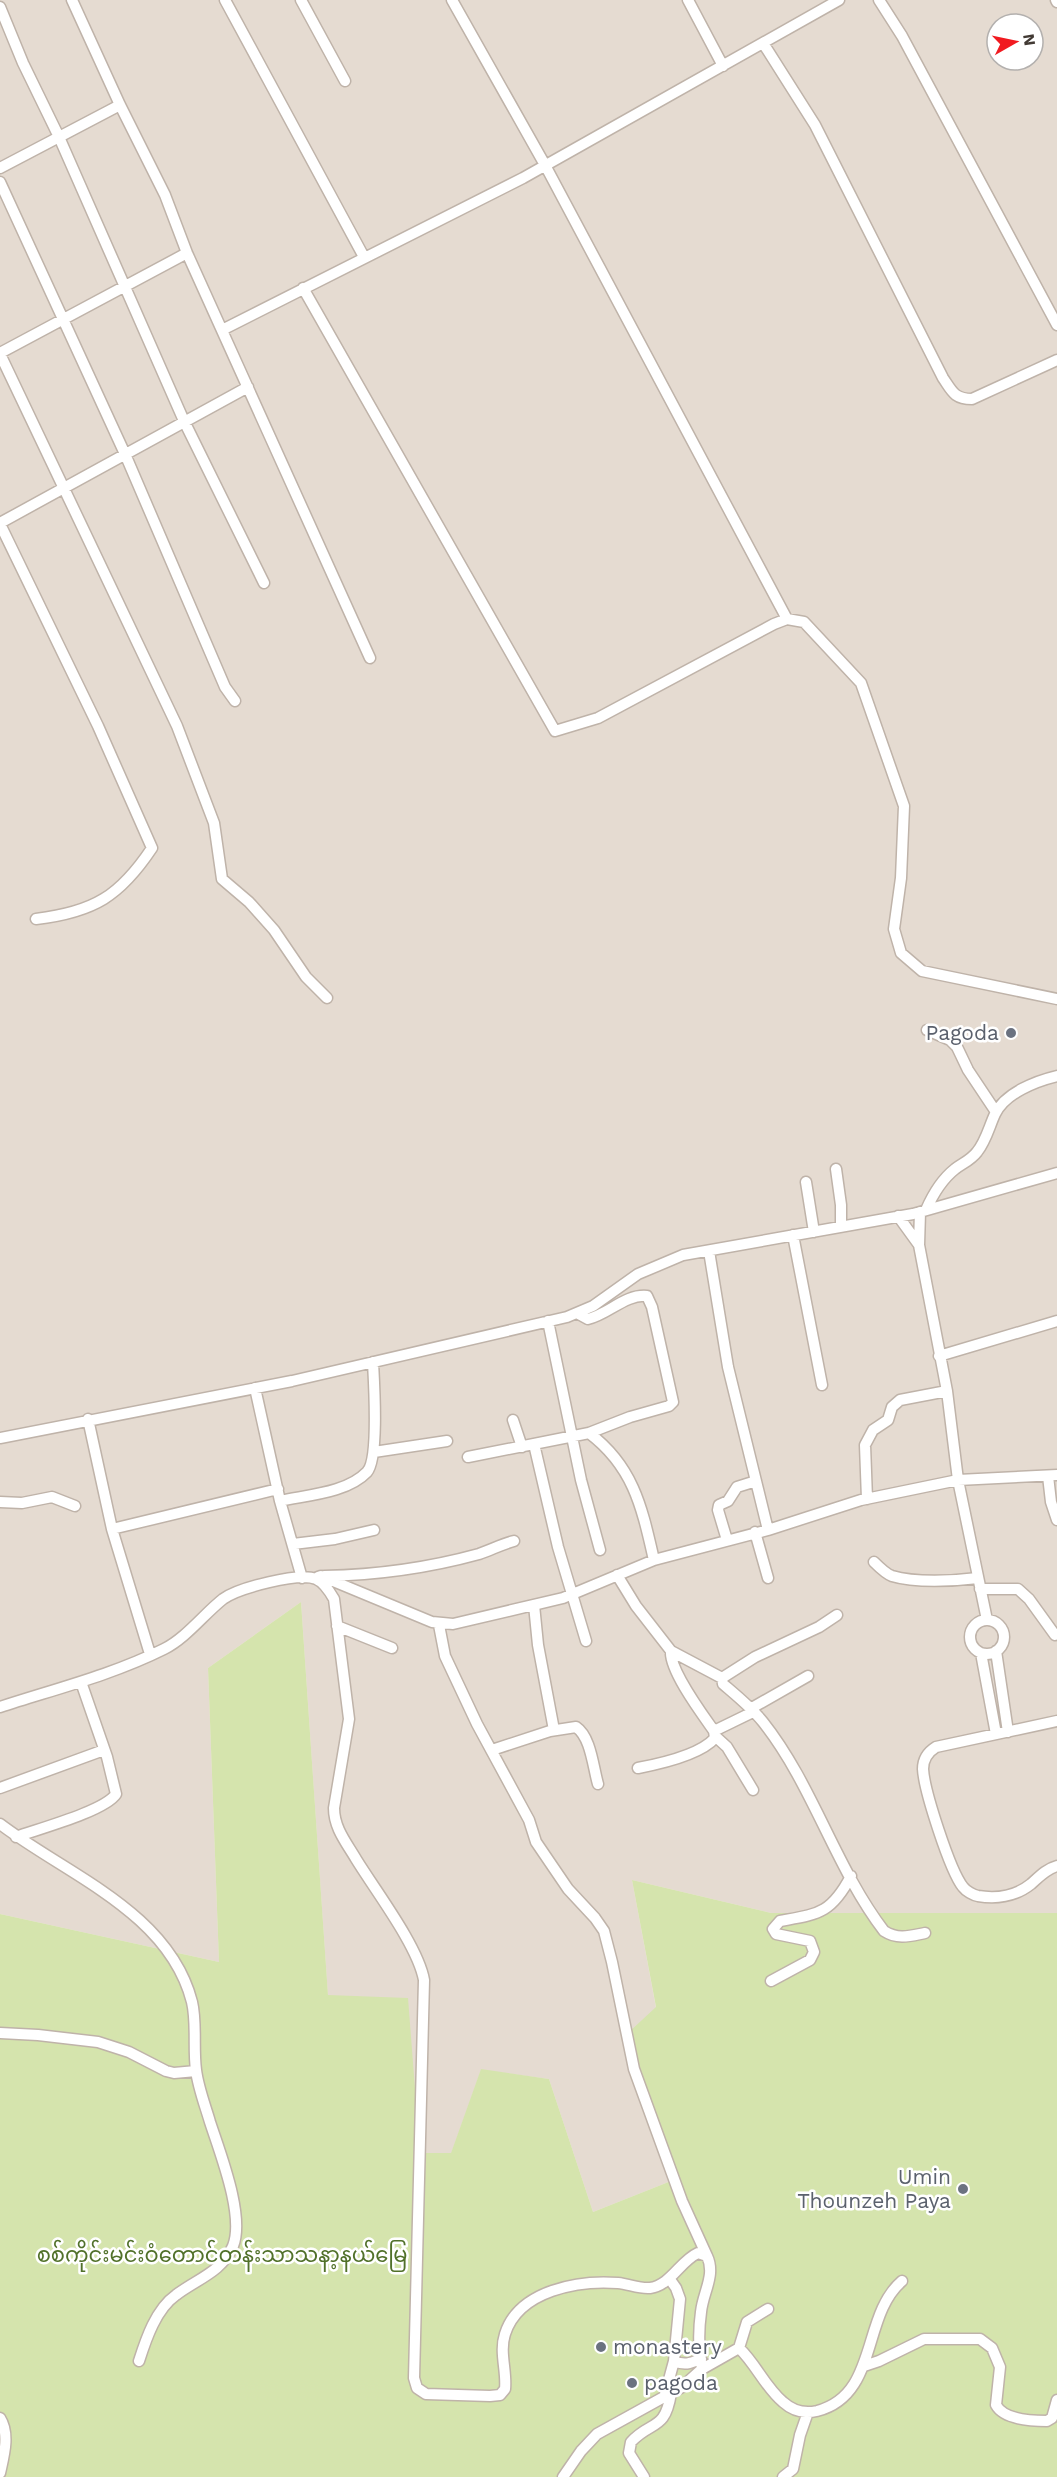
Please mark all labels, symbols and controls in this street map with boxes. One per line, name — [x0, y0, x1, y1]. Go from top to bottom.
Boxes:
north arrow — [985, 12, 1045, 72]
text: N — [1019, 32, 1040, 47]
place label: Pagoda — [925, 1020, 999, 1045]
marker: Pagoda — [1004, 1026, 1018, 1040]
place label: Umin Thounzeh Paya — [797, 2164, 951, 2213]
marker: Umin Thounzeh Paya — [956, 2182, 970, 2196]
park label: စစ်ကိုင်းမင်းဝံတောင်တန်းသာသနာ့နယ်မြေ — [37, 2239, 407, 2272]
place label: monastery — [613, 2334, 722, 2359]
marker: monastery — [594, 2340, 608, 2354]
place label: pagoda — [644, 2370, 718, 2395]
marker: pagoda — [625, 2376, 639, 2390]

